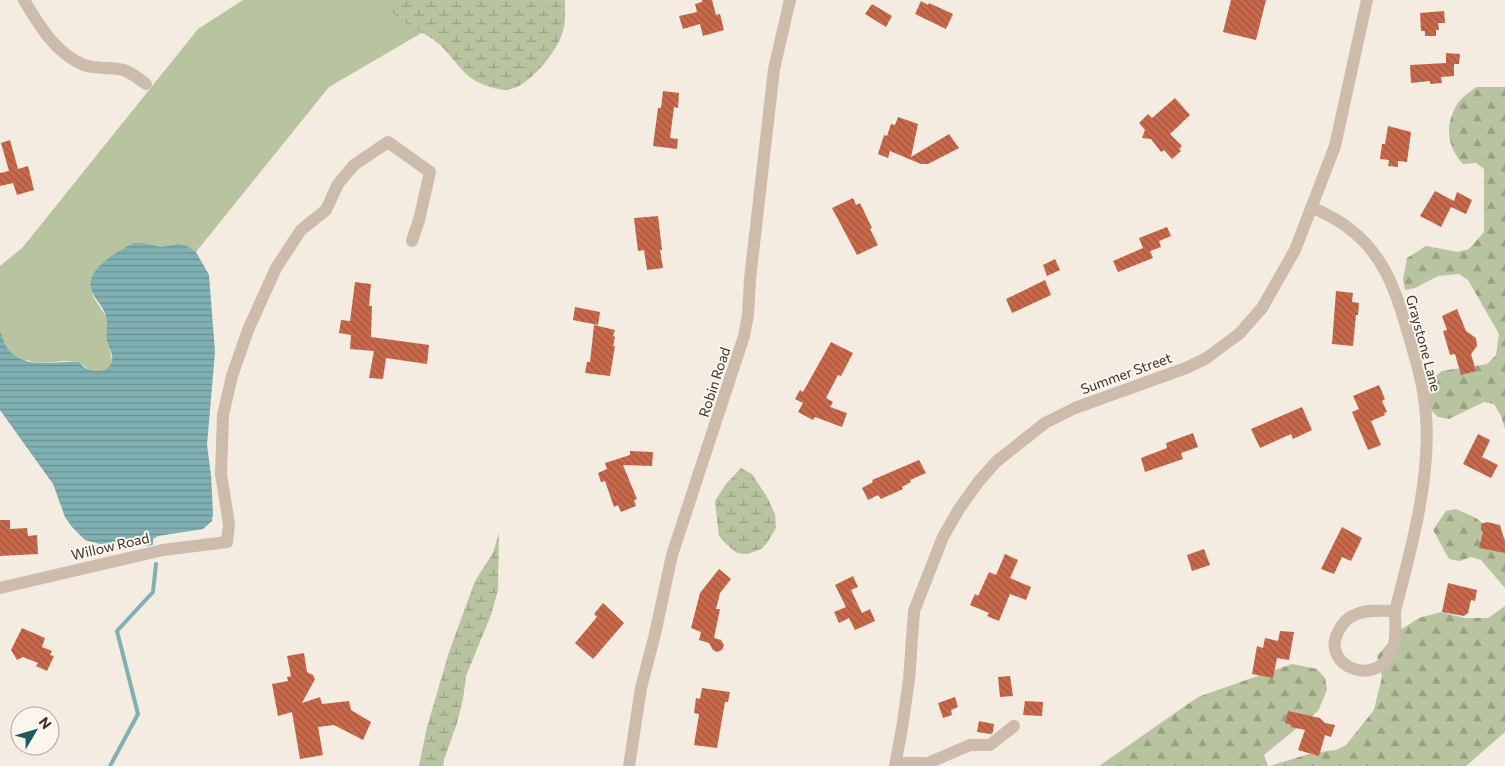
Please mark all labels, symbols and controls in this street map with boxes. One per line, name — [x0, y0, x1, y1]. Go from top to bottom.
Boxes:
street label: Graystone Lane — [1403, 293, 1445, 393]
street label: Robin Road — [695, 345, 733, 419]
street label: Summer Street — [1078, 349, 1174, 397]
street label: Willow Road — [69, 529, 151, 563]
north arrow — [10, 706, 60, 756]
text: N — [36, 713, 56, 732]

